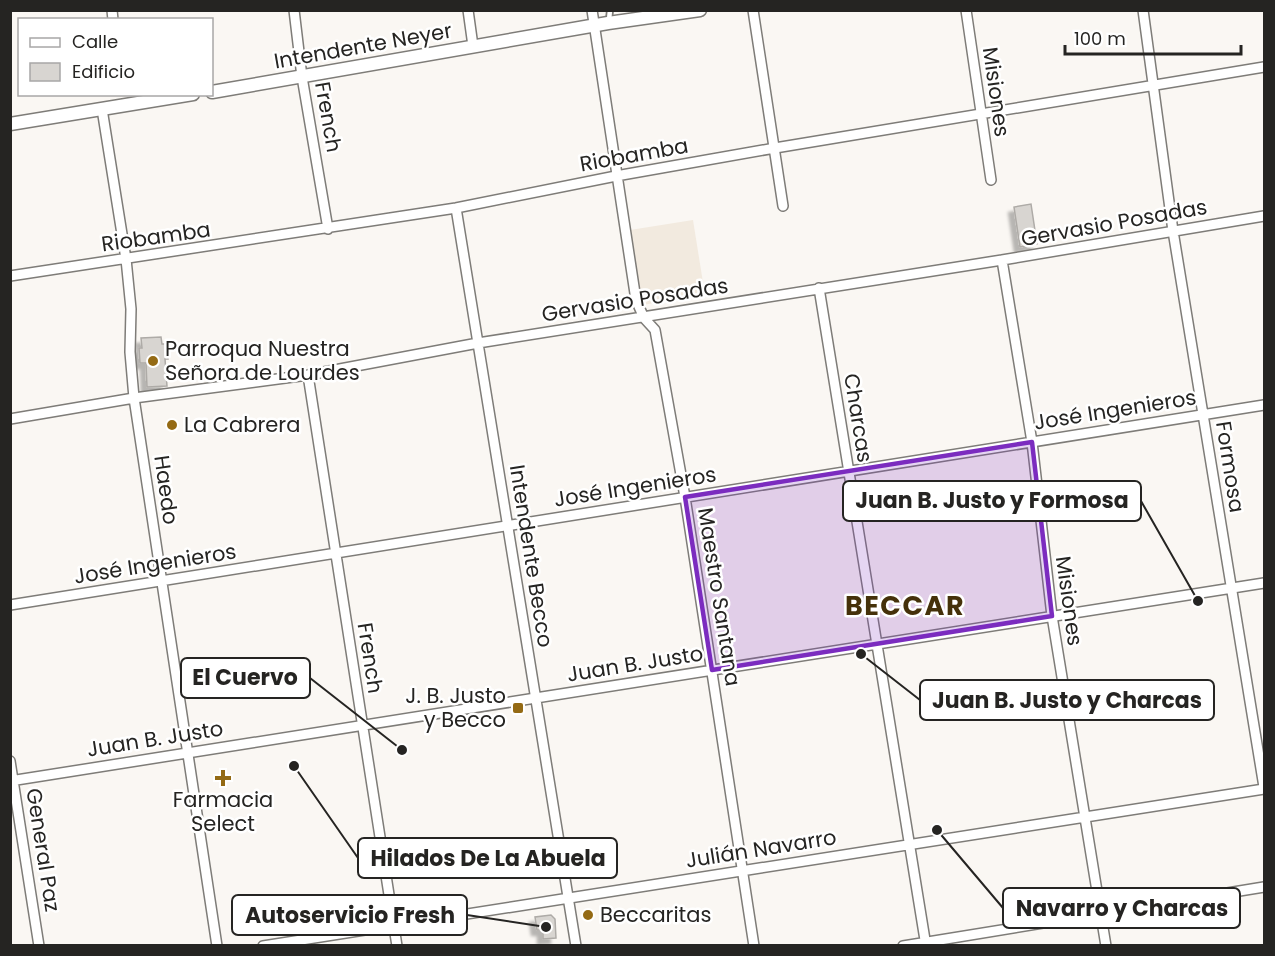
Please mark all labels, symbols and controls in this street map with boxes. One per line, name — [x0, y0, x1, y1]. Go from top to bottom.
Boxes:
street label: Intendente Neyer — [272, 16, 454, 75]
legend — [18, 18, 213, 96]
scale bar — [1065, 18, 1240, 56]
text: 100 m — [1074, 26, 1126, 51]
text: Calle — [72, 29, 118, 54]
street label: Misiones — [976, 45, 1017, 139]
text: Edificio — [72, 59, 135, 84]
street label: French — [308, 79, 349, 154]
street label: Riobamba — [577, 131, 690, 178]
street label: Gervasio Posadas — [1019, 192, 1209, 253]
street label: Riobamba — [100, 215, 212, 259]
street label: Gervasio Posadas — [540, 270, 730, 329]
place label: Parroqua Nuestra Señora de Lourdes — [165, 334, 360, 387]
marker: Parroqua Nuestra Señora de Lourdes — [146, 354, 160, 368]
street label: Charcas — [837, 371, 880, 464]
street label: José Ingenieros — [1032, 382, 1198, 437]
place label: La Cabrera — [184, 410, 300, 439]
marker: La Cabrera — [165, 418, 179, 432]
street label: Formosa — [1209, 419, 1252, 515]
street label: Haedo — [147, 454, 186, 526]
street label: José Ingenieros — [552, 459, 718, 514]
street label: Intendente Becco — [503, 463, 560, 649]
callout: Juan B. Justo y Formosa — [843, 481, 1141, 521]
text: Juan B. Justo y Formosa — [855, 485, 1129, 516]
street label: Maestro Santana — [691, 506, 748, 688]
street label: José Ingenieros — [72, 536, 238, 591]
street label: Misiones — [1049, 554, 1090, 648]
district label: BECCAR — [845, 587, 965, 624]
street label: French — [351, 621, 390, 695]
street label: Juan B. Justo — [565, 638, 705, 689]
callout: El Cuervo — [181, 658, 310, 698]
text: El Cuervo — [192, 662, 298, 693]
callout: Juan B. Justo y Charcas — [920, 680, 1214, 720]
place label: J. B. Justo y Becco — [405, 681, 506, 734]
text: Juan B. Justo y Charcas — [932, 685, 1202, 716]
marker: J. B. Justo y Becco — [511, 701, 525, 715]
street label: Juan B. Justo — [85, 713, 225, 764]
marker: Farmacia Select — [216, 771, 230, 785]
place label: Farmacia Select — [173, 785, 273, 838]
street label: General Paz — [19, 786, 68, 914]
street label: Julián Navarro — [683, 822, 838, 875]
callout: Hilados De La Abuela — [358, 838, 617, 878]
text: Hilados De La Abuela — [370, 843, 606, 874]
callout: Navarro y Charcas — [1003, 888, 1240, 928]
text: Navarro y Charcas — [1016, 893, 1228, 924]
callout: Autoservicio Fresh — [232, 895, 467, 935]
text: Autoservicio Fresh — [245, 900, 455, 931]
place label: Beccaritas — [600, 900, 711, 929]
marker: Beccaritas — [581, 908, 595, 922]

